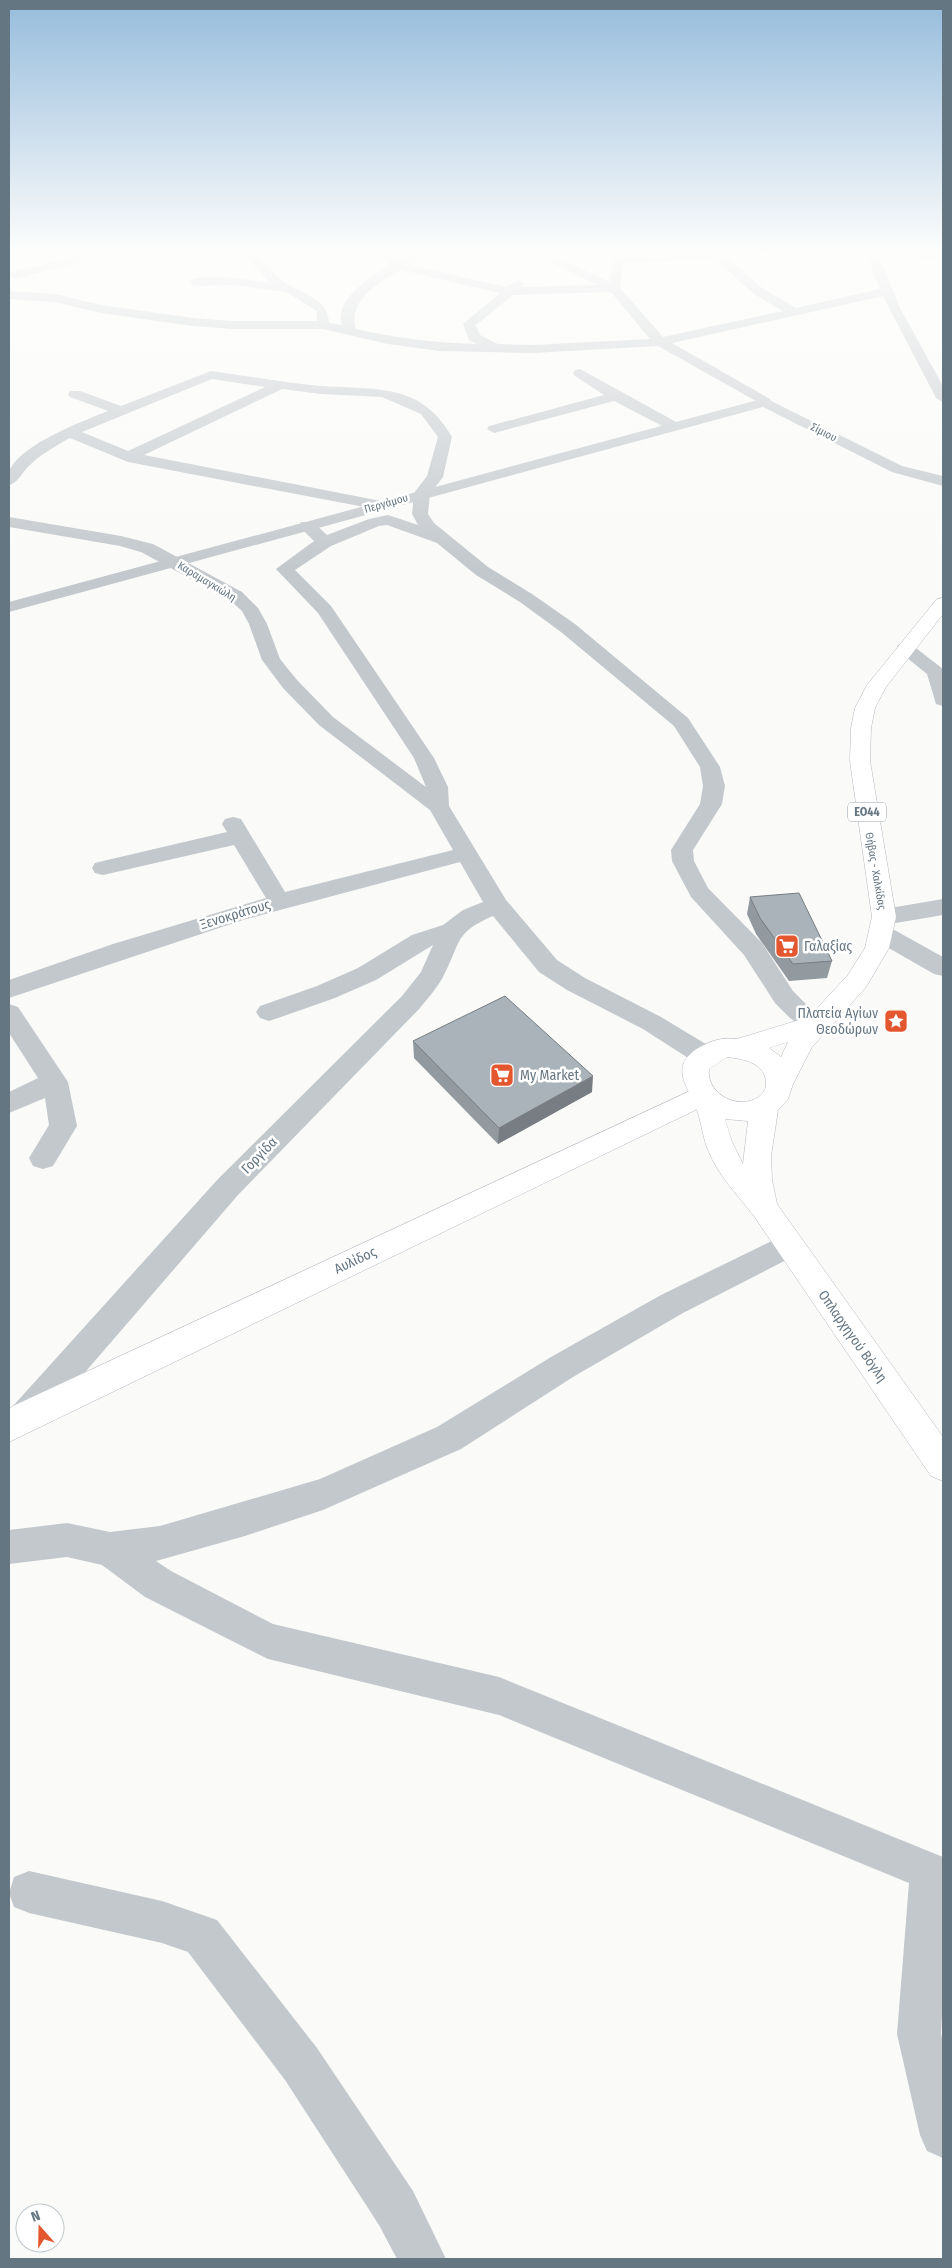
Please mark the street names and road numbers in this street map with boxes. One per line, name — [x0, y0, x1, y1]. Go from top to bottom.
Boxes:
street label: Σίμιου — [808, 420, 839, 445]
street label: Περγάμου — [363, 491, 410, 516]
street label: Καραμαγκιώλη — [175, 559, 238, 604]
road number: ΕΟ44 — [848, 802, 886, 822]
street label: Θήβας - Χαλκίδας — [862, 831, 889, 911]
street label: Ξενοκράτους — [198, 896, 272, 933]
street label: Γοργίδα — [238, 1134, 281, 1177]
street label: Αυλίδος — [331, 1243, 379, 1278]
street label: Οπλαρχηγού Βόγλη — [815, 1287, 891, 1386]

